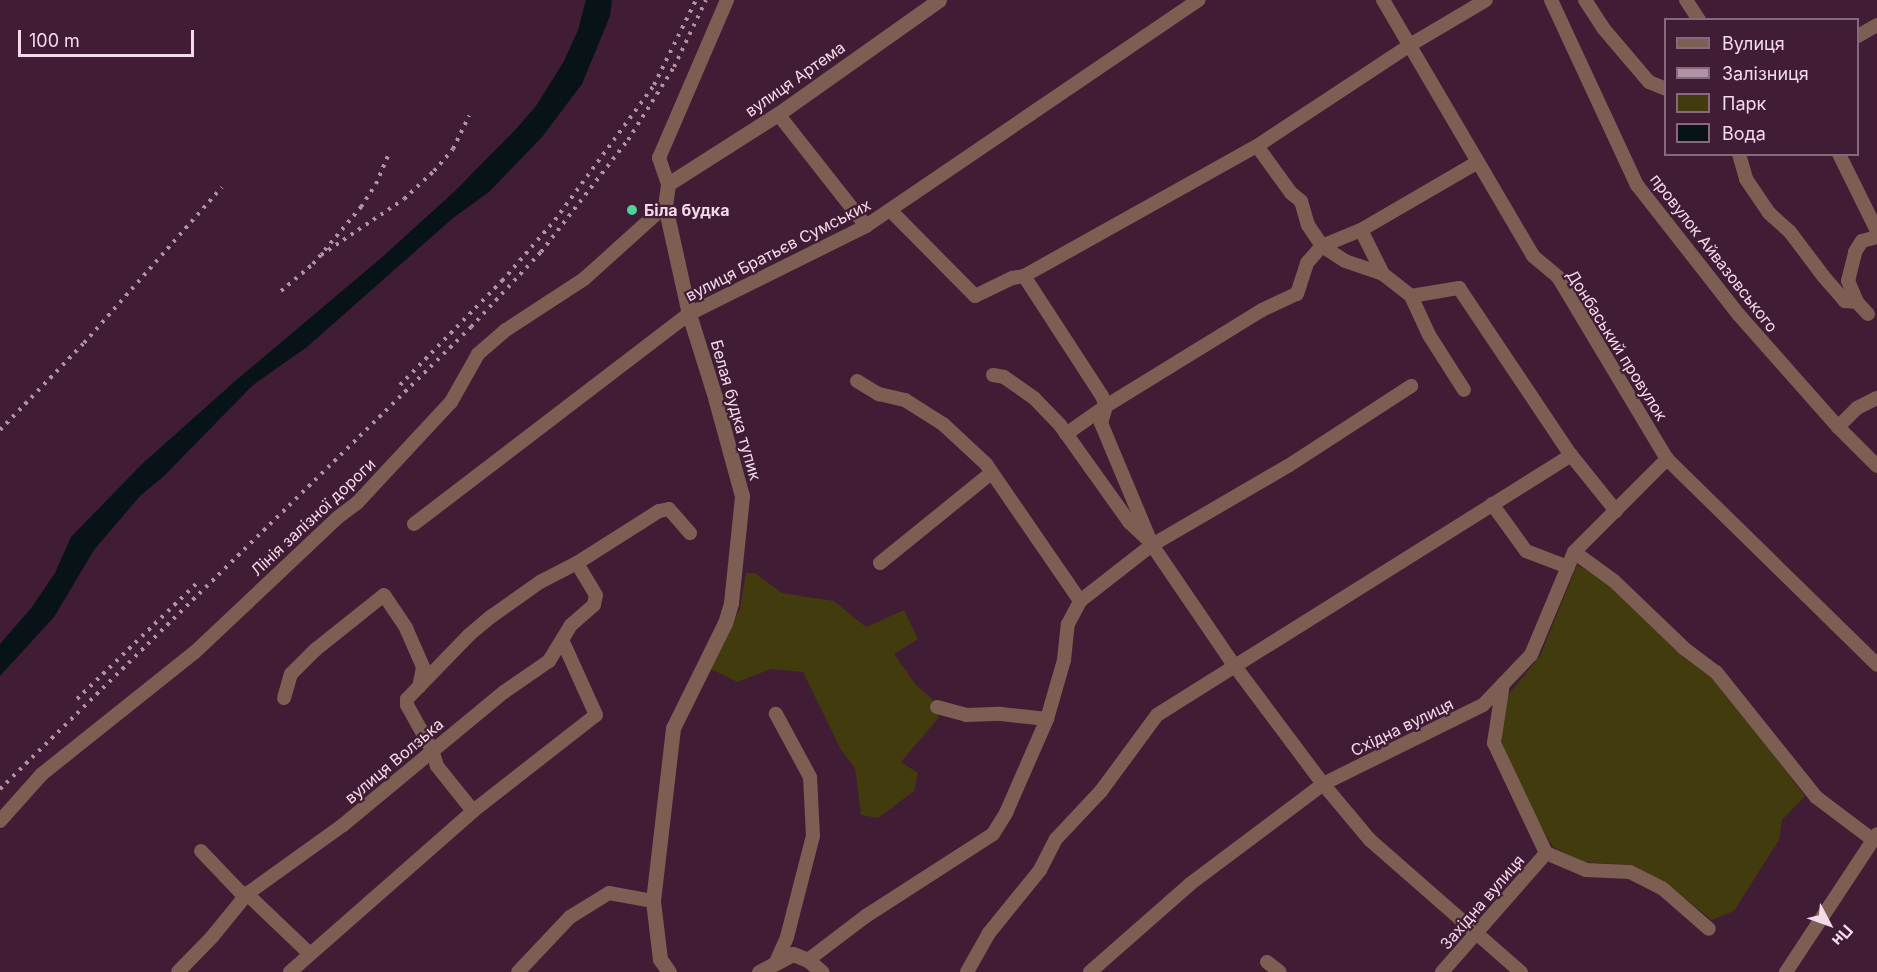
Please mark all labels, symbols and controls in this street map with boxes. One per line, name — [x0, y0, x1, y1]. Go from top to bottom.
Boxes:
scale bar — [21, 18, 196, 56]
legend — [1664, 18, 1859, 156]
text: 100 m — [29, 30, 80, 51]
text: Вулиця — [1722, 33, 1785, 54]
street label: вулиця Артема — [741, 37, 849, 121]
text: Залізниця — [1722, 63, 1809, 84]
text: Парк — [1722, 93, 1766, 114]
text: Вода — [1722, 123, 1766, 144]
street label: провулок Айвазовського — [1646, 170, 1782, 336]
street label: вулиця Братьєв Сумських — [682, 195, 874, 305]
place label: Біла будка — [644, 200, 729, 220]
marker: Біла будка — [625, 203, 639, 217]
street label: Донбаський провулок — [1563, 266, 1671, 424]
street label: Белая будка тупик — [707, 337, 765, 483]
street label: Лінія залізної дороги — [247, 454, 379, 580]
street label: Східна вулиця — [1348, 694, 1456, 760]
street label: вулиця Волзька — [341, 714, 447, 808]
street label: Західна вулиця — [1436, 851, 1528, 953]
north arrow — [1799, 894, 1859, 954]
text: Пн — [1828, 921, 1857, 951]

